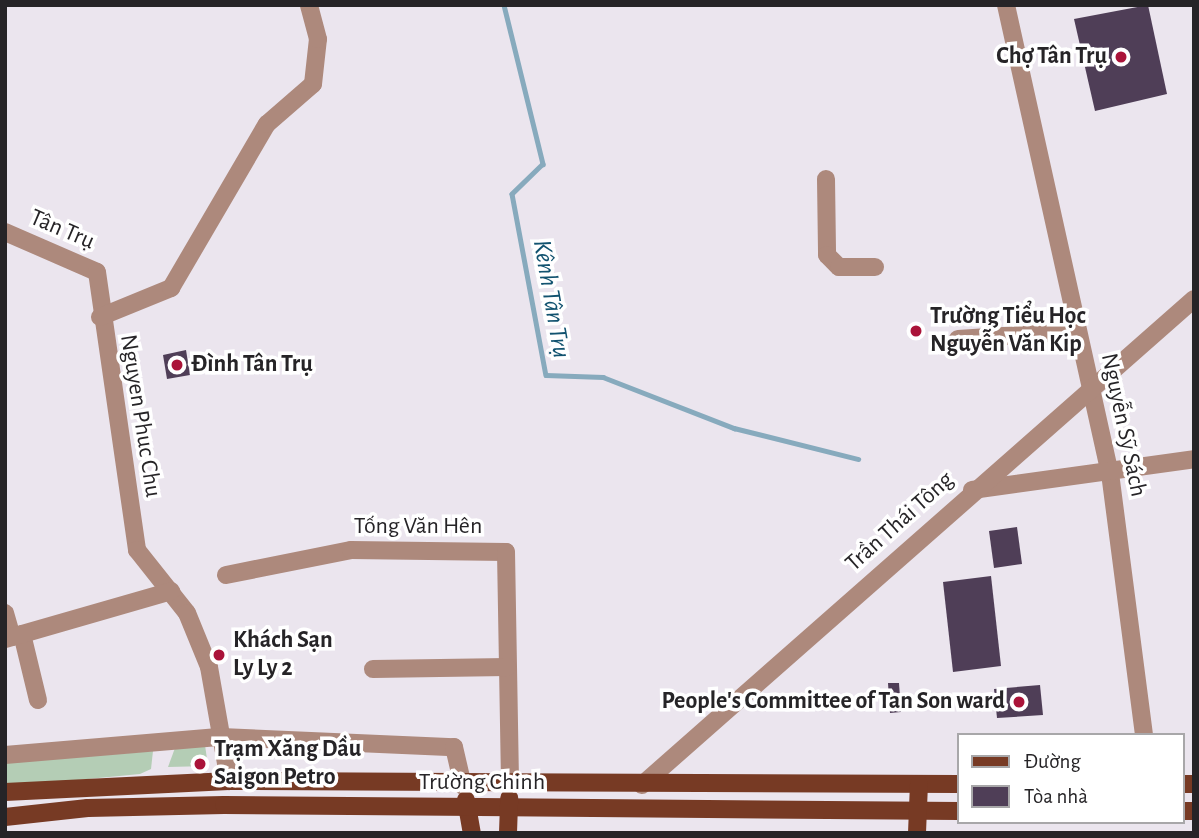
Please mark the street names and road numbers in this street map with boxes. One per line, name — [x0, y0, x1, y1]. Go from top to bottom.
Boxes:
street label: Tân Trụ — [25, 204, 99, 256]
street label: Nguyen Phuc Chu — [113, 333, 167, 499]
street label: Nguyễn Sỹ Sách — [1094, 351, 1152, 499]
street label: Trần Thái Tông — [840, 466, 960, 578]
street label: Tống Văn Hên — [354, 513, 482, 541]
street label: Trường Chinh — [419, 769, 545, 797]

